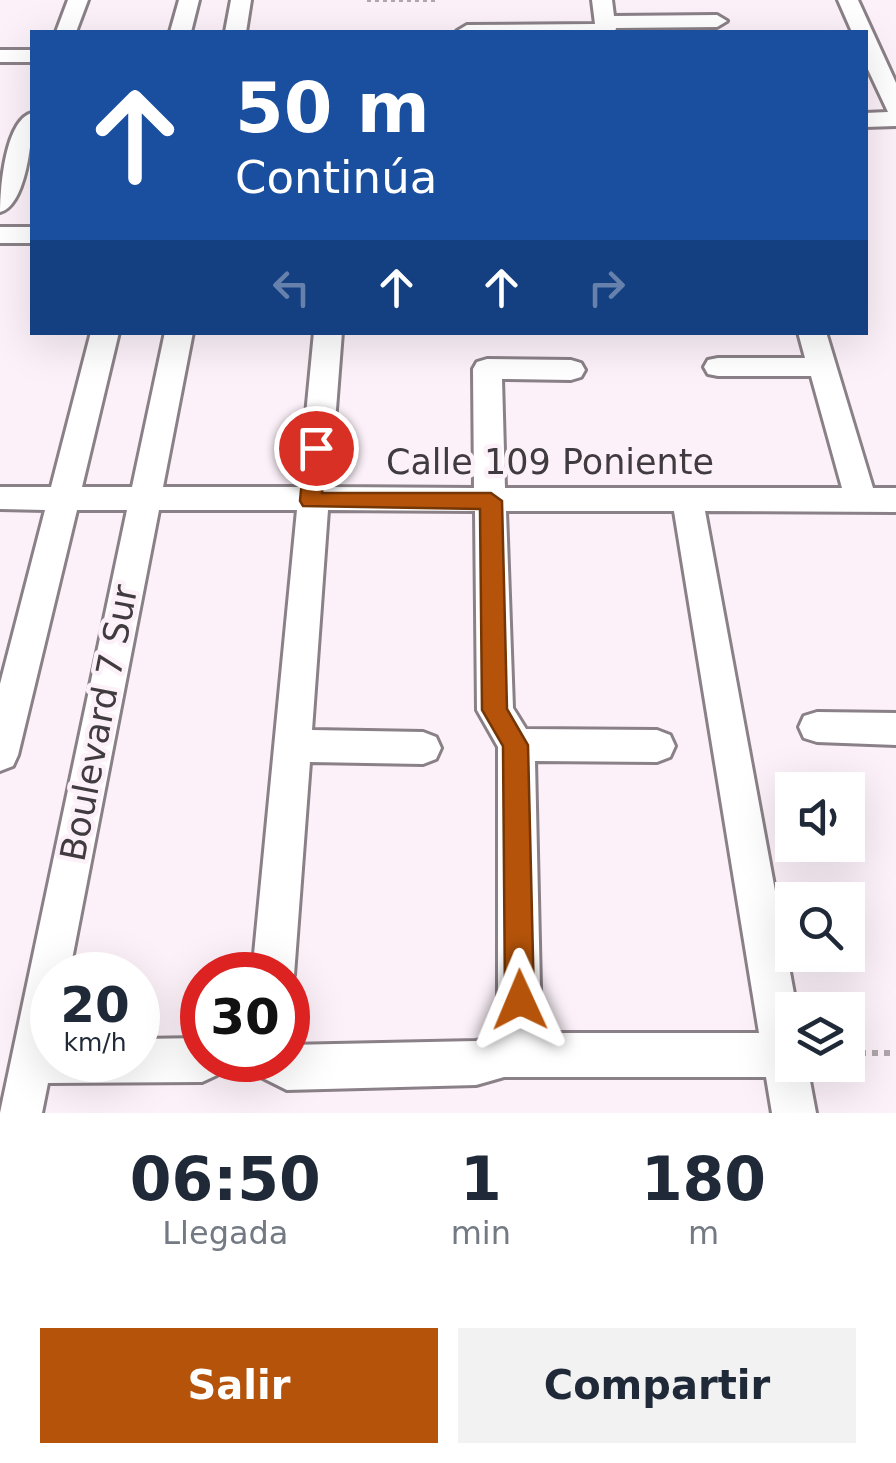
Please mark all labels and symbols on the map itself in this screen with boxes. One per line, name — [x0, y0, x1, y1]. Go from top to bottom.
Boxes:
pin — [274, 406, 359, 491]
street label: Calle 109 Poniente — [386, 442, 714, 482]
street label: Boulevard 7 Sur — [53, 581, 145, 864]
position arrow — [468, 948, 572, 1052]
speed limit sign: 30 — [180, 952, 310, 1082]

